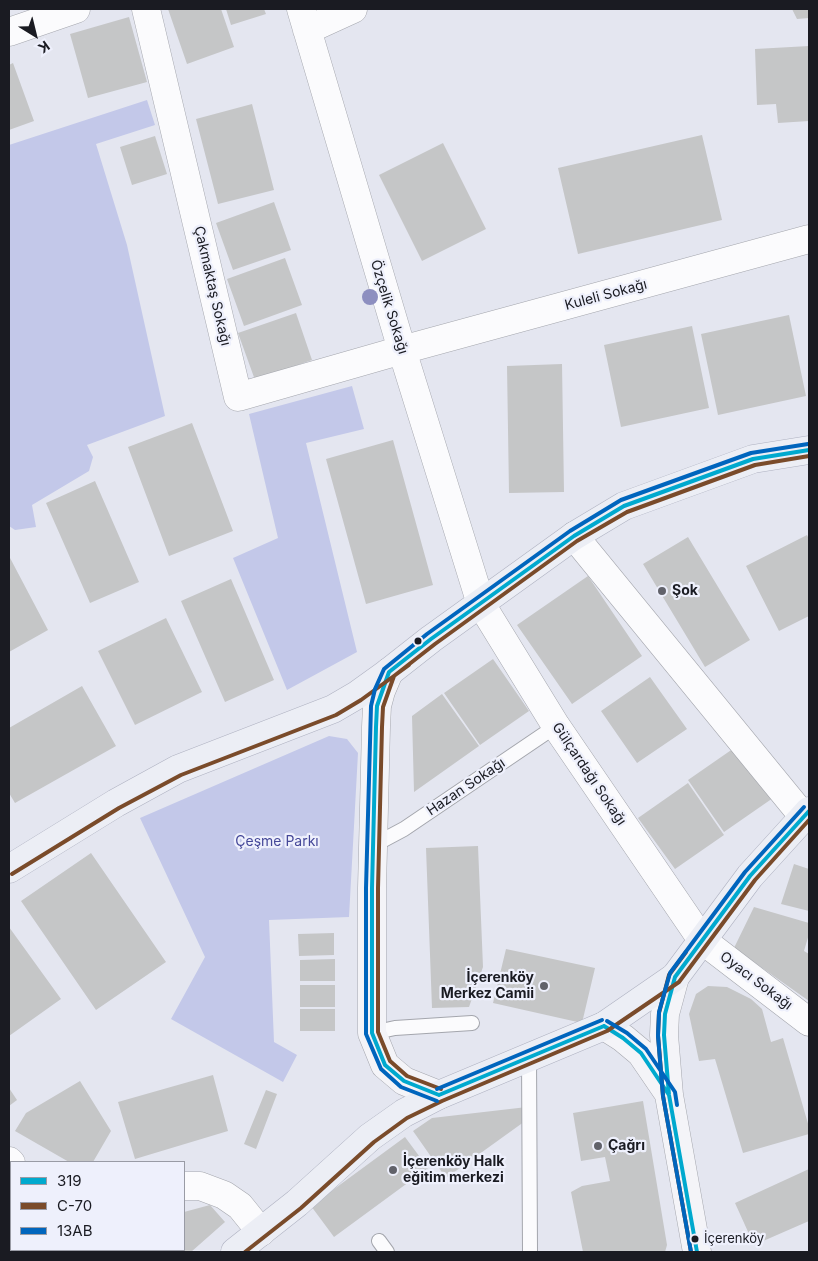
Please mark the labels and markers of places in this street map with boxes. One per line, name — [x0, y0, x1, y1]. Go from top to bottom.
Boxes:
place label: Şok — [672, 583, 698, 599]
marker: Şok — [656, 585, 668, 597]
unlabelled marker — [413, 636, 423, 646]
place label: İçerenköy Merkez Camii — [441, 970, 534, 1002]
marker: İçerenköy Merkez Camii — [538, 980, 550, 992]
place label: Çağrı — [608, 1138, 645, 1154]
marker: Çağrı — [592, 1140, 604, 1152]
place label: İçerenköy Halk eğitim merkezi — [403, 1154, 504, 1186]
marker: İçerenköy Halk eğitim merkezi — [387, 1164, 399, 1176]
place label: İçerenköy — [704, 1231, 764, 1247]
marker: İçerenköy — [690, 1234, 700, 1244]

